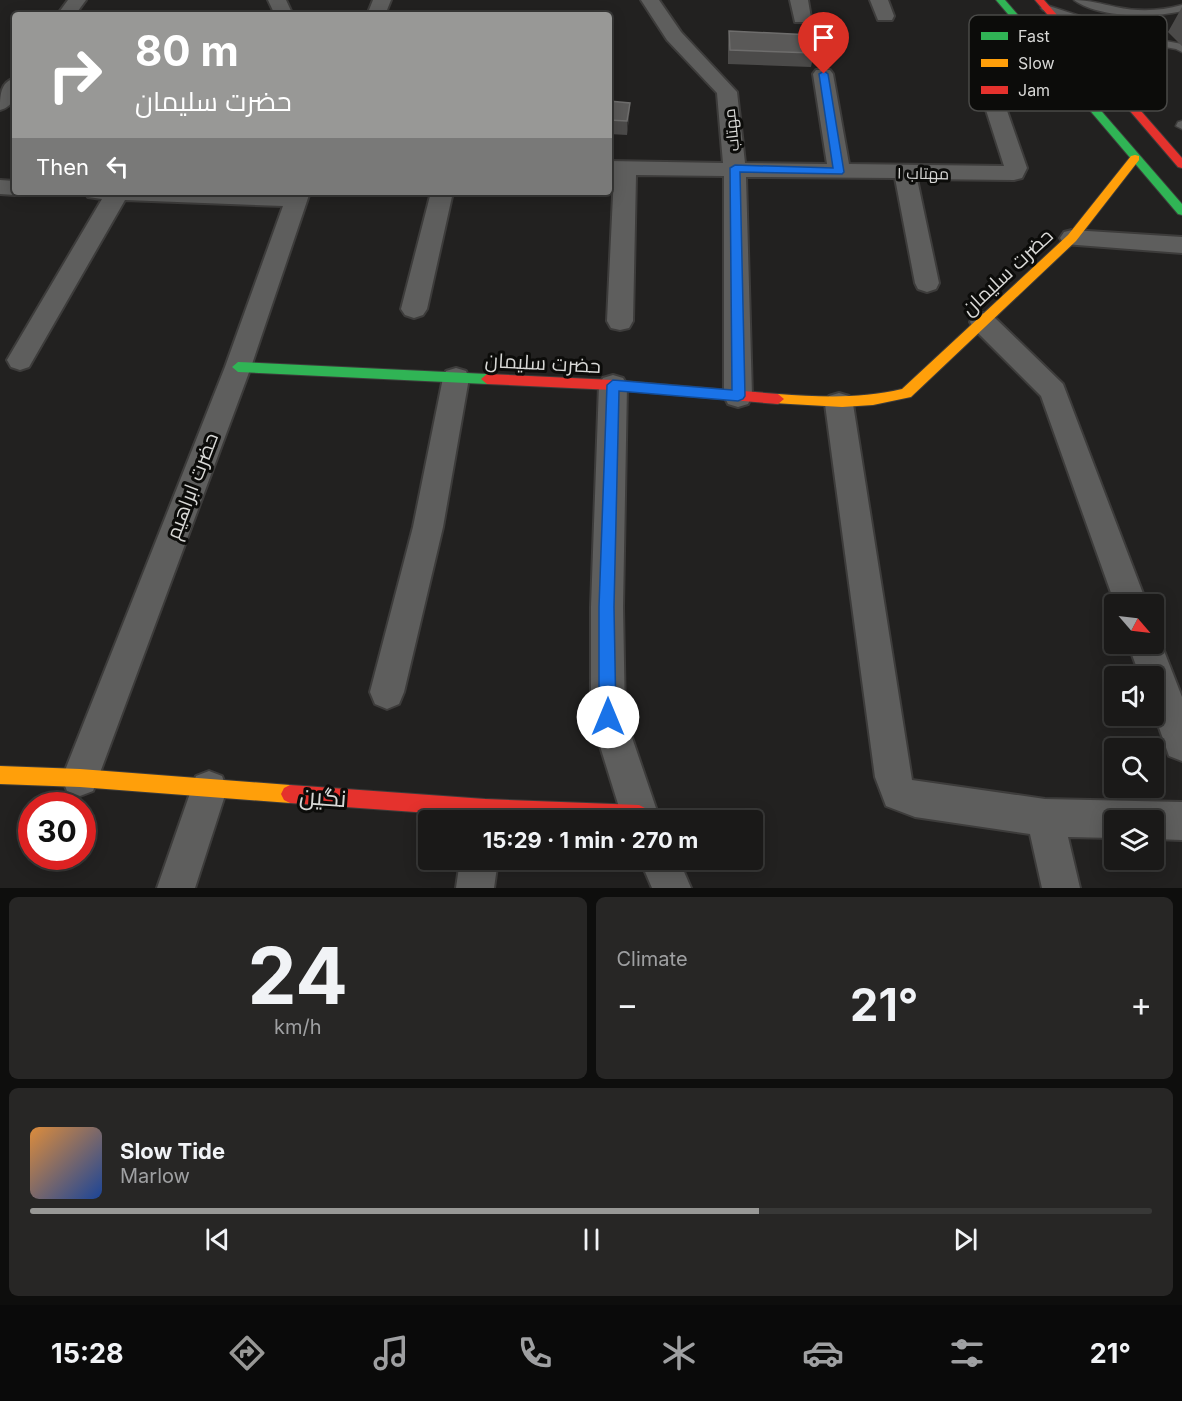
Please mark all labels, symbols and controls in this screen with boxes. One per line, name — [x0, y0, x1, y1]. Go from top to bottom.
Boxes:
pin — [798, 12, 849, 74]
legend — [969, 15, 1167, 111]
icon: arrive — [807, 21, 840, 54]
text: 80 m — [135, 25, 239, 76]
text: Fast — [1018, 26, 1050, 46]
icon: right — [36, 36, 114, 114]
text: Slow — [1018, 53, 1055, 73]
text: Jam — [1018, 80, 1050, 100]
text: حضرت سلیمان — [135, 85, 292, 118]
street label: مهتاب — [719, 108, 744, 152]
icon: left — [101, 150, 134, 183]
text: Then — [36, 154, 89, 180]
street label: مهتاب ۱ — [897, 163, 949, 184]
street label: حضرت سلیمان — [956, 224, 1058, 321]
street label: حضرت سلیمان — [484, 348, 602, 379]
street label: حضرت ابراهیم — [161, 429, 225, 543]
north arrow — [1104, 594, 1164, 654]
map controls — [1104, 594, 1164, 870]
button: sound — [1104, 666, 1164, 726]
position arrow — [576, 685, 640, 749]
button: search — [1104, 738, 1164, 798]
street label: نگین — [298, 781, 348, 813]
speed limit sign: 30 — [18, 792, 96, 870]
button: layers — [1104, 810, 1164, 870]
text: 15:29 · 1 min · 270 m — [483, 827, 698, 853]
text: 24 — [247, 928, 348, 1023]
text: Climate — [617, 947, 688, 971]
text: 21° — [850, 977, 918, 1032]
text: − — [617, 984, 638, 1024]
text: + — [1130, 984, 1152, 1024]
text: km/h — [274, 1015, 322, 1039]
text: Slow Tide — [120, 1138, 225, 1164]
text: Marlow — [120, 1164, 190, 1188]
icon: previous — [201, 1223, 234, 1256]
icon: pause — [575, 1223, 608, 1256]
icon: next — [949, 1223, 982, 1256]
icon: directions — [226, 1332, 268, 1374]
icon: music — [370, 1332, 412, 1374]
icon: phone — [514, 1332, 556, 1374]
icon: climate — [658, 1332, 700, 1374]
icon: car — [802, 1332, 844, 1374]
icon: filters — [946, 1332, 988, 1374]
text: 15:28 — [51, 1337, 124, 1370]
text: 21° — [1090, 1337, 1131, 1370]

